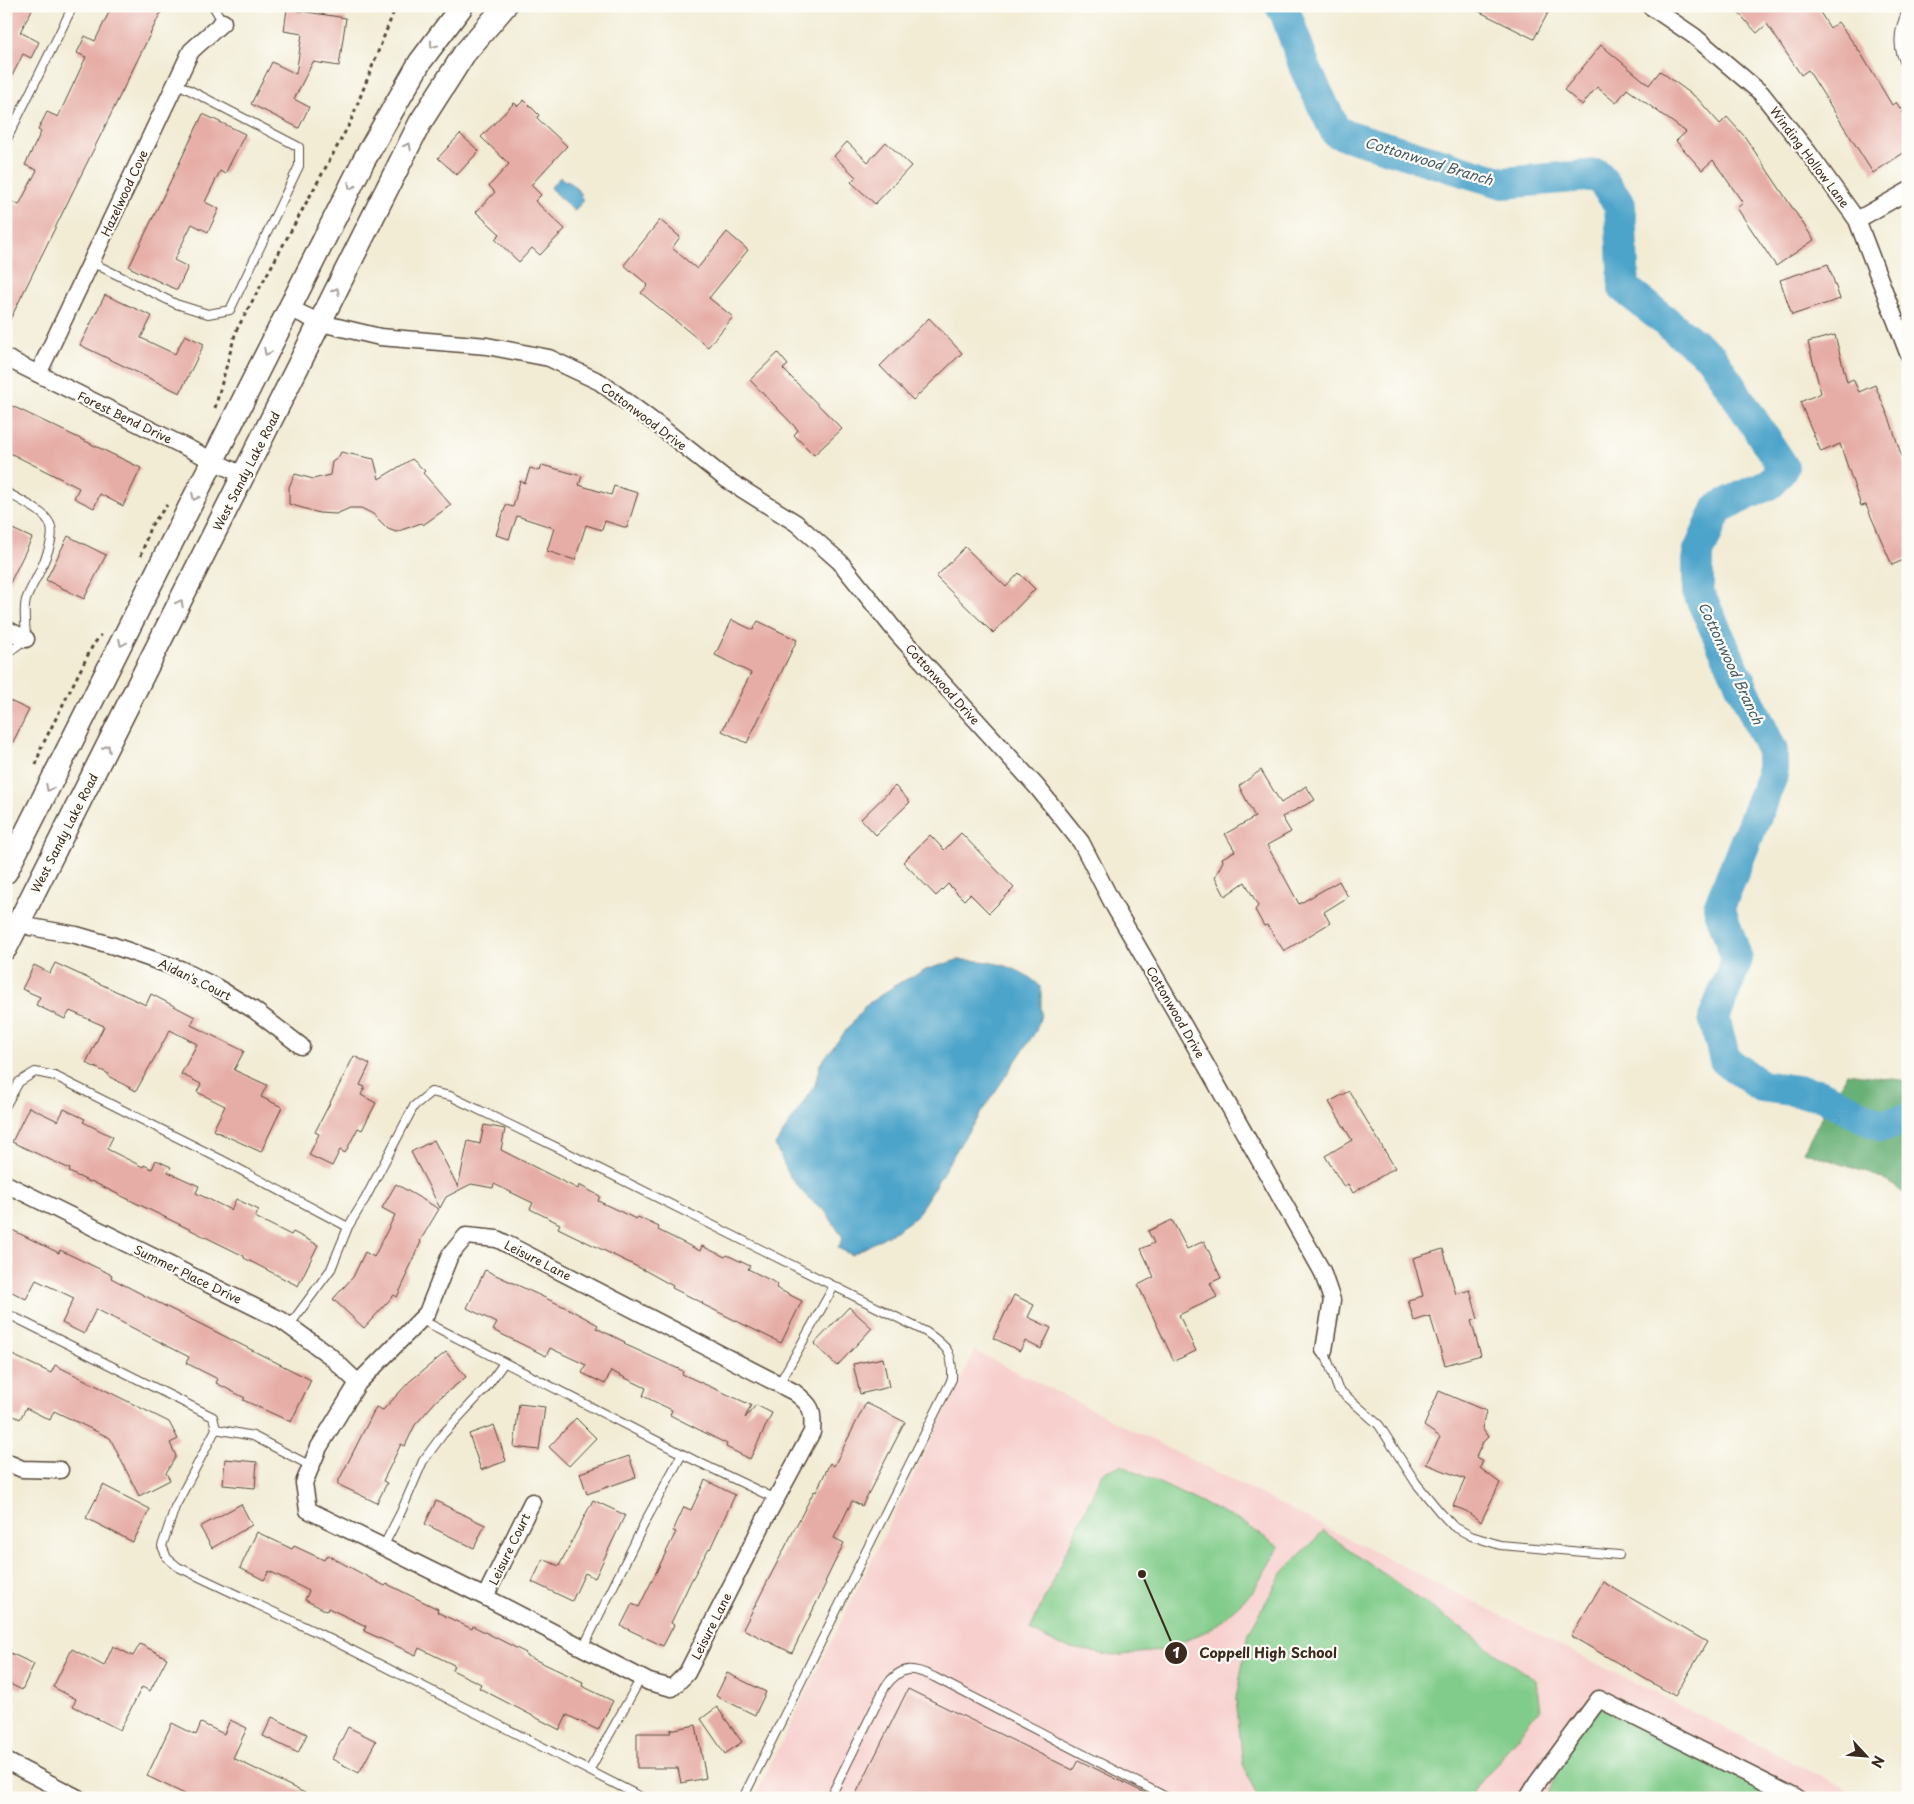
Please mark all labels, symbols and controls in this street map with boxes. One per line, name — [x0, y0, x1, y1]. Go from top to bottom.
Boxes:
one-way arrow — [430, 39, 439, 49]
street label: Winding Hollow Lane — [1766, 103, 1854, 212]
water label: Cottonwood Branch — [1362, 132, 1496, 191]
one-way arrow — [402, 142, 412, 151]
street label: Hazelwood Cove — [96, 147, 152, 239]
one-way arrow — [347, 180, 357, 189]
one-way arrow — [330, 287, 340, 296]
one-way arrow — [263, 347, 273, 356]
street label: Cottonwood Drive — [597, 378, 691, 454]
street label: Forest Bend Drive — [75, 386, 176, 448]
street label: West Sandy Lake Road — [208, 408, 284, 534]
one-way arrow — [191, 492, 201, 501]
water label: Cottonwood Branch — [1693, 598, 1769, 728]
one-way arrow — [174, 599, 184, 608]
one-way arrow — [118, 637, 128, 646]
street label: Cottonwood Drive — [902, 640, 984, 728]
one-way arrow — [101, 744, 111, 753]
street label: West Sandy Lake Road — [26, 770, 102, 896]
one-way arrow — [45, 783, 55, 792]
street label: Aidan's Court — [155, 954, 235, 1004]
street label: Cottonwood Drive — [1142, 963, 1210, 1061]
street label: Leisure Lane — [501, 1235, 575, 1285]
street label: Summer Place Drive — [131, 1240, 245, 1308]
street label: Leisure Court — [484, 1510, 534, 1588]
street label: Leisure Lane — [686, 1589, 736, 1663]
callout: Coppell High School — [1164, 1638, 1348, 1667]
text: 1 — [1172, 1640, 1180, 1663]
text: Coppell High School — [1199, 1642, 1337, 1663]
north arrow — [1842, 1732, 1892, 1782]
text: N — [1866, 1752, 1890, 1772]

